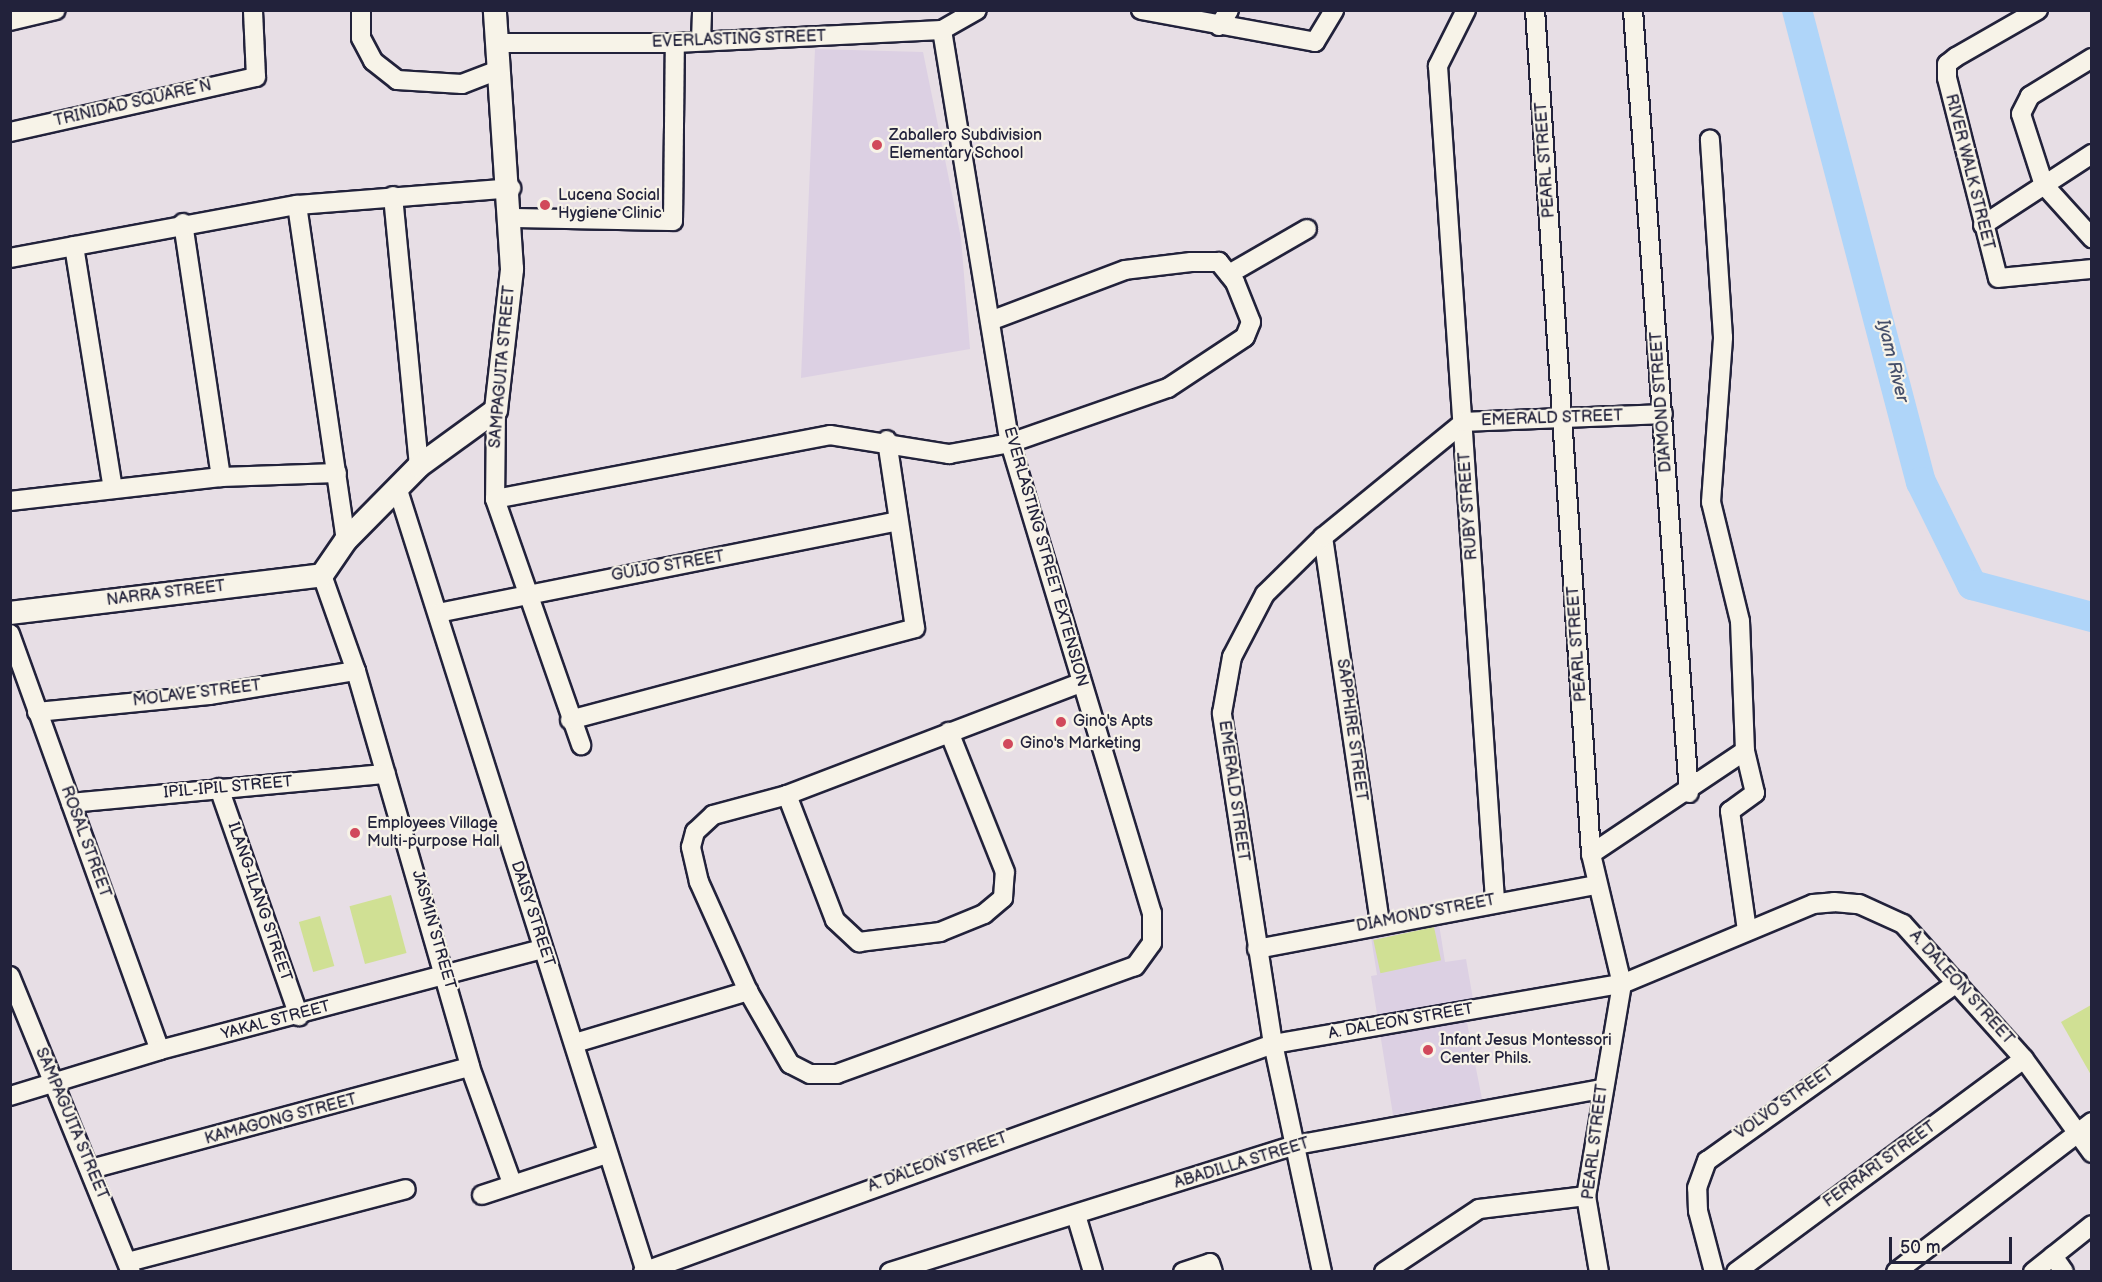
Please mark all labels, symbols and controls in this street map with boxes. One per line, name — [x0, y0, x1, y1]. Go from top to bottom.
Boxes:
street label: EVERLASTING STREET — [651, 27, 827, 53]
street label: TRINIDAD SQUARE N — [52, 76, 214, 132]
street label: RIVER WALK STREET — [1940, 92, 1998, 252]
street label: PEARL STREET — [1532, 101, 1560, 219]
place label: Zaballero Subdivision Elementary School — [889, 126, 1042, 164]
marker: Zaballero Subdivision Elementary School — [870, 138, 884, 152]
place label: Lucena Social Hygiene Clinic — [558, 186, 662, 224]
marker: Lucena Social Hygiene Clinic — [536, 196, 554, 214]
street label: SAMPAGUITA STREET — [486, 285, 520, 449]
water label: Iyam River — [1871, 317, 1913, 405]
street label: DIAMOND STREET — [1647, 331, 1677, 473]
street label: EMERALD STREET — [1481, 407, 1623, 431]
street label: EVERLASTING STREET EXTENSION — [999, 425, 1091, 689]
street label: RUBY STREET — [1456, 451, 1482, 561]
street label: GUIJO STREET — [610, 548, 726, 586]
street label: NARRA STREET — [105, 577, 227, 611]
street label: PEARL STREET — [1564, 585, 1592, 703]
street label: SAPPHIRE STREET — [1332, 658, 1370, 802]
street label: MOLAVE STREET — [132, 677, 262, 711]
place label: Gino's Apts — [1073, 712, 1153, 732]
marker: Gino's Apts — [1054, 715, 1068, 729]
street label: EMERALD STREET — [1214, 719, 1252, 863]
place label: Gino's Marketing — [1020, 734, 1141, 754]
marker: Gino's Marketing — [1001, 737, 1015, 751]
street label: IPIL-IPIL STREET — [163, 773, 293, 803]
street label: ROSAL STREET — [56, 783, 114, 901]
place label: Employees Village Multi-purpose Hall — [367, 814, 500, 852]
street label: ILANG-ILANG STREET — [223, 820, 295, 984]
marker: Employees Village Multi-purpose Hall — [348, 826, 362, 840]
street label: DAISY STREET — [506, 859, 558, 969]
street label: JASMIN STREET — [407, 868, 459, 992]
street label: DIAMOND STREET — [1355, 891, 1497, 937]
street label: A. DALEON STREET — [1905, 927, 2017, 1049]
street label: YAKAL STREET — [219, 997, 333, 1045]
street label: A. DALEON STREET — [1327, 1000, 1475, 1044]
place label: Infant Jesus Montessori Center Phils. — [1440, 1031, 1613, 1069]
marker: Infant Jesus Montessori Center Phils. — [1421, 1043, 1435, 1057]
street label: SAMPAGUITA STREET — [30, 1045, 112, 1203]
street label: VOLVO STREET — [1732, 1062, 1838, 1144]
street label: PEARL STREET — [1579, 1083, 1613, 1201]
street label: KAMAGONG STREET — [203, 1090, 359, 1150]
street label: FERRARI STREET — [1820, 1118, 1940, 1212]
street label: A. DALEON STREET — [865, 1129, 1011, 1197]
street label: ABADILLA STREET — [1172, 1134, 1312, 1194]
scale bar — [1892, 1225, 2015, 1263]
text: 50 m — [1900, 1237, 1941, 1258]

